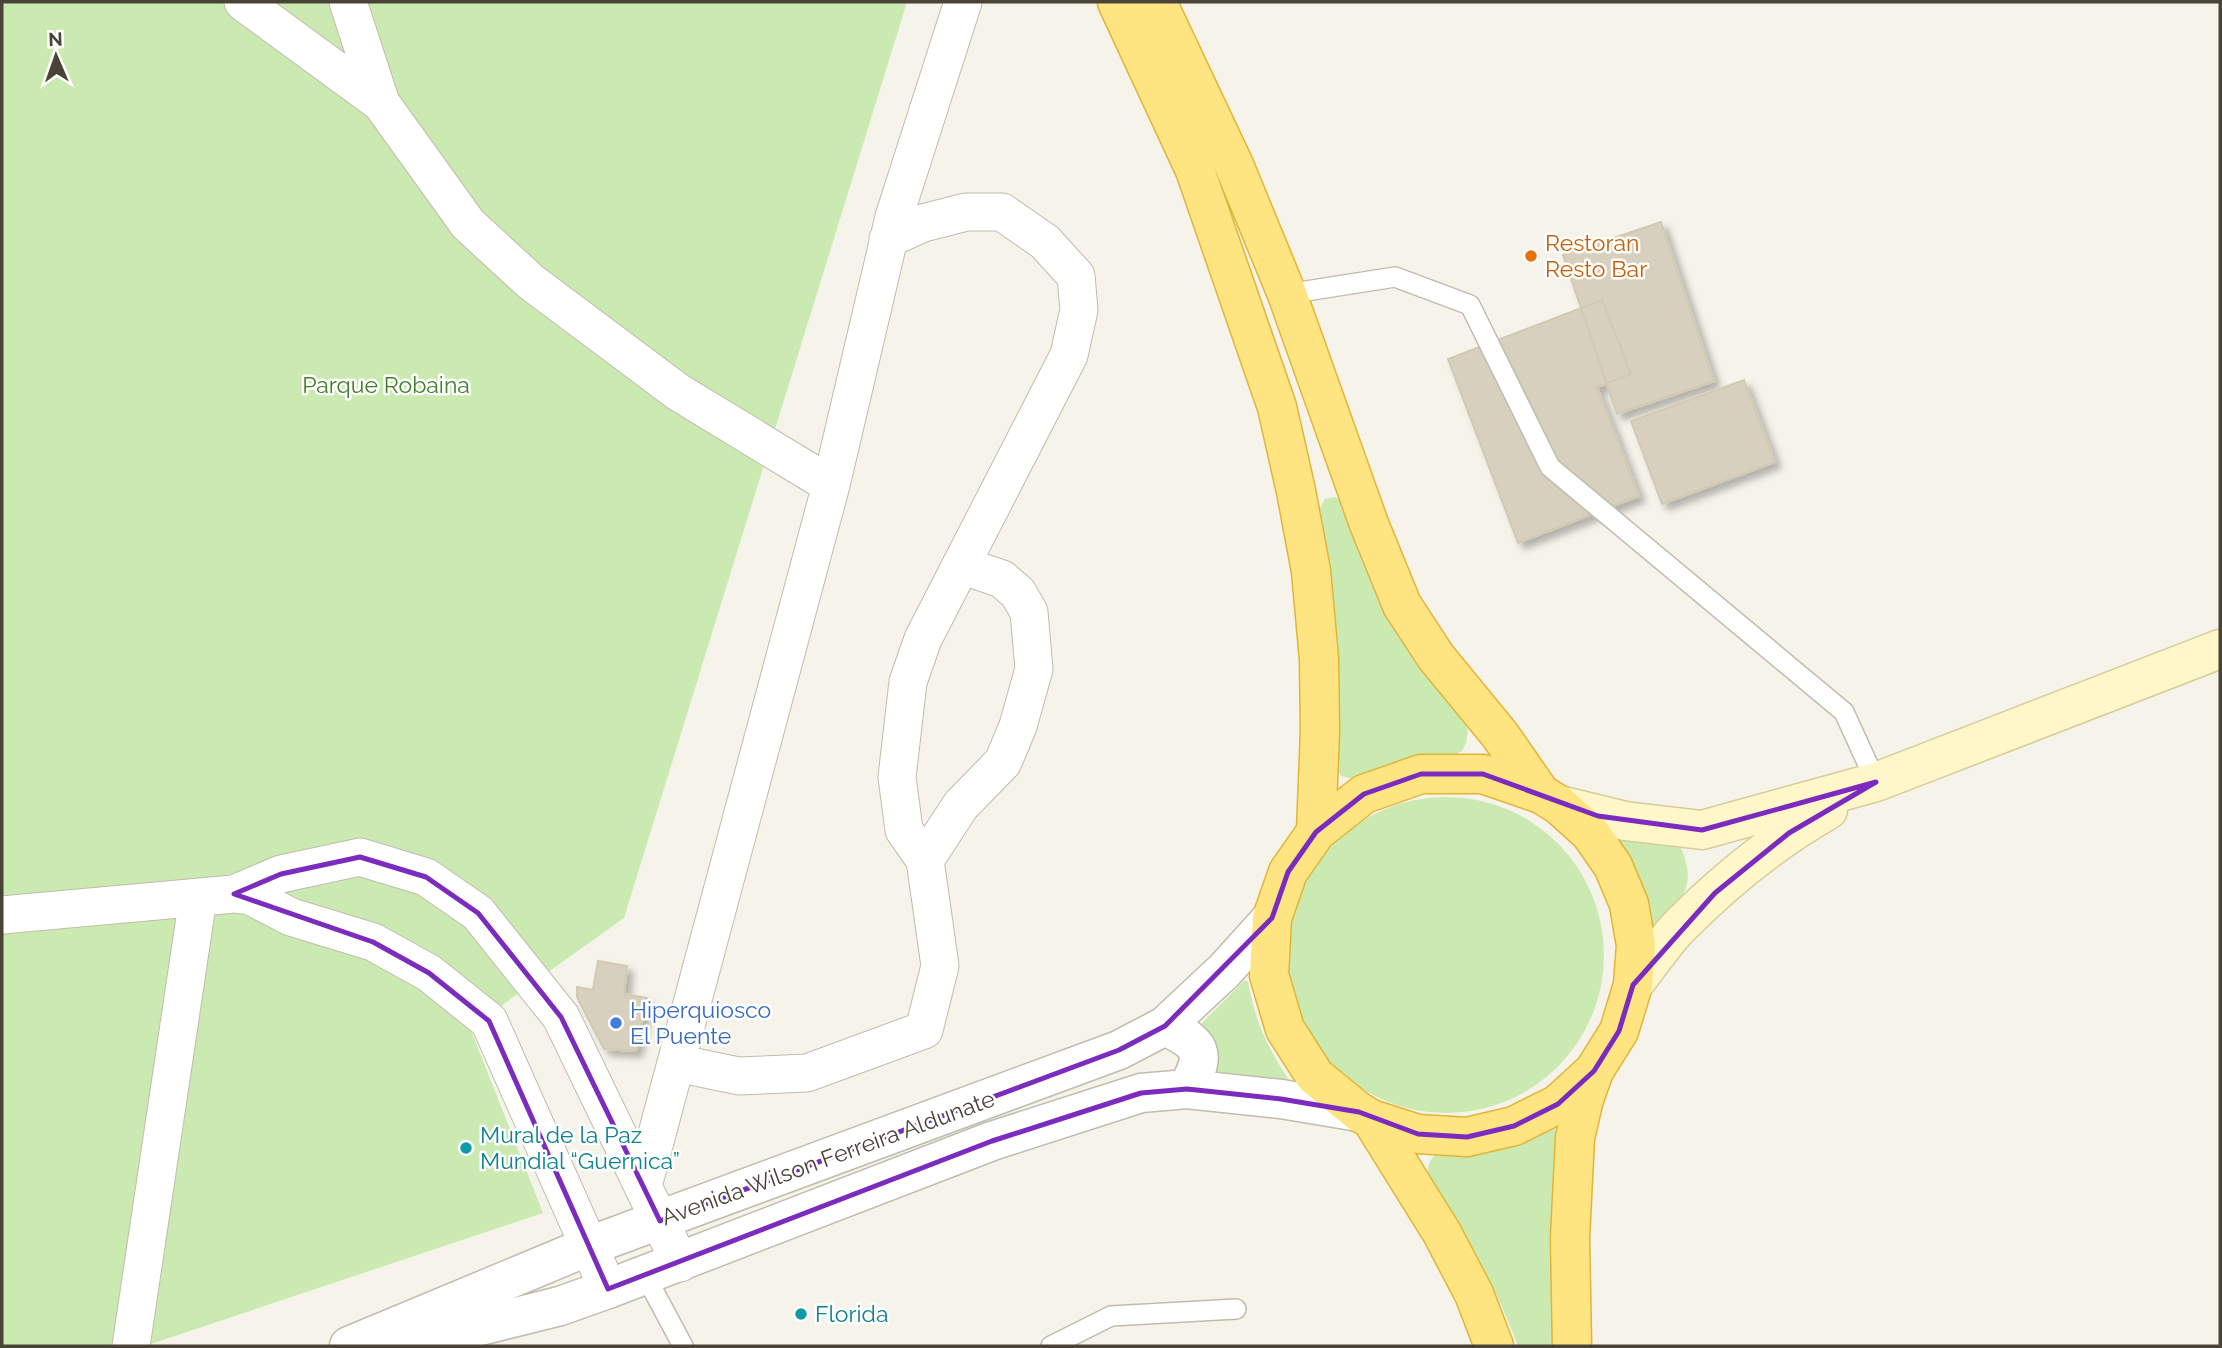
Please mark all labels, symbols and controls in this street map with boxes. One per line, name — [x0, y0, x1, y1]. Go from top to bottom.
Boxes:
north arrow — [21, 21, 91, 91]
text: N — [48, 28, 63, 50]
place label: Restoran Resto Bar — [1545, 229, 1647, 282]
marker: Restoran Resto Bar — [1523, 248, 1539, 264]
park label: Parque Robaina — [302, 371, 470, 398]
place label: Hiperquiosco El Puente — [630, 996, 771, 1049]
marker: Hiperquiosco El Puente — [608, 1015, 624, 1031]
street label: Avenida Wilson Ferreira Aldunate — [657, 1085, 998, 1231]
place label: Mural de la Paz Mundial “Guernica” — [480, 1121, 680, 1174]
marker: Mural de la Paz Mundial “Guernica” — [458, 1140, 474, 1156]
place label: Florida — [815, 1300, 888, 1327]
marker: Florida — [793, 1306, 809, 1322]

